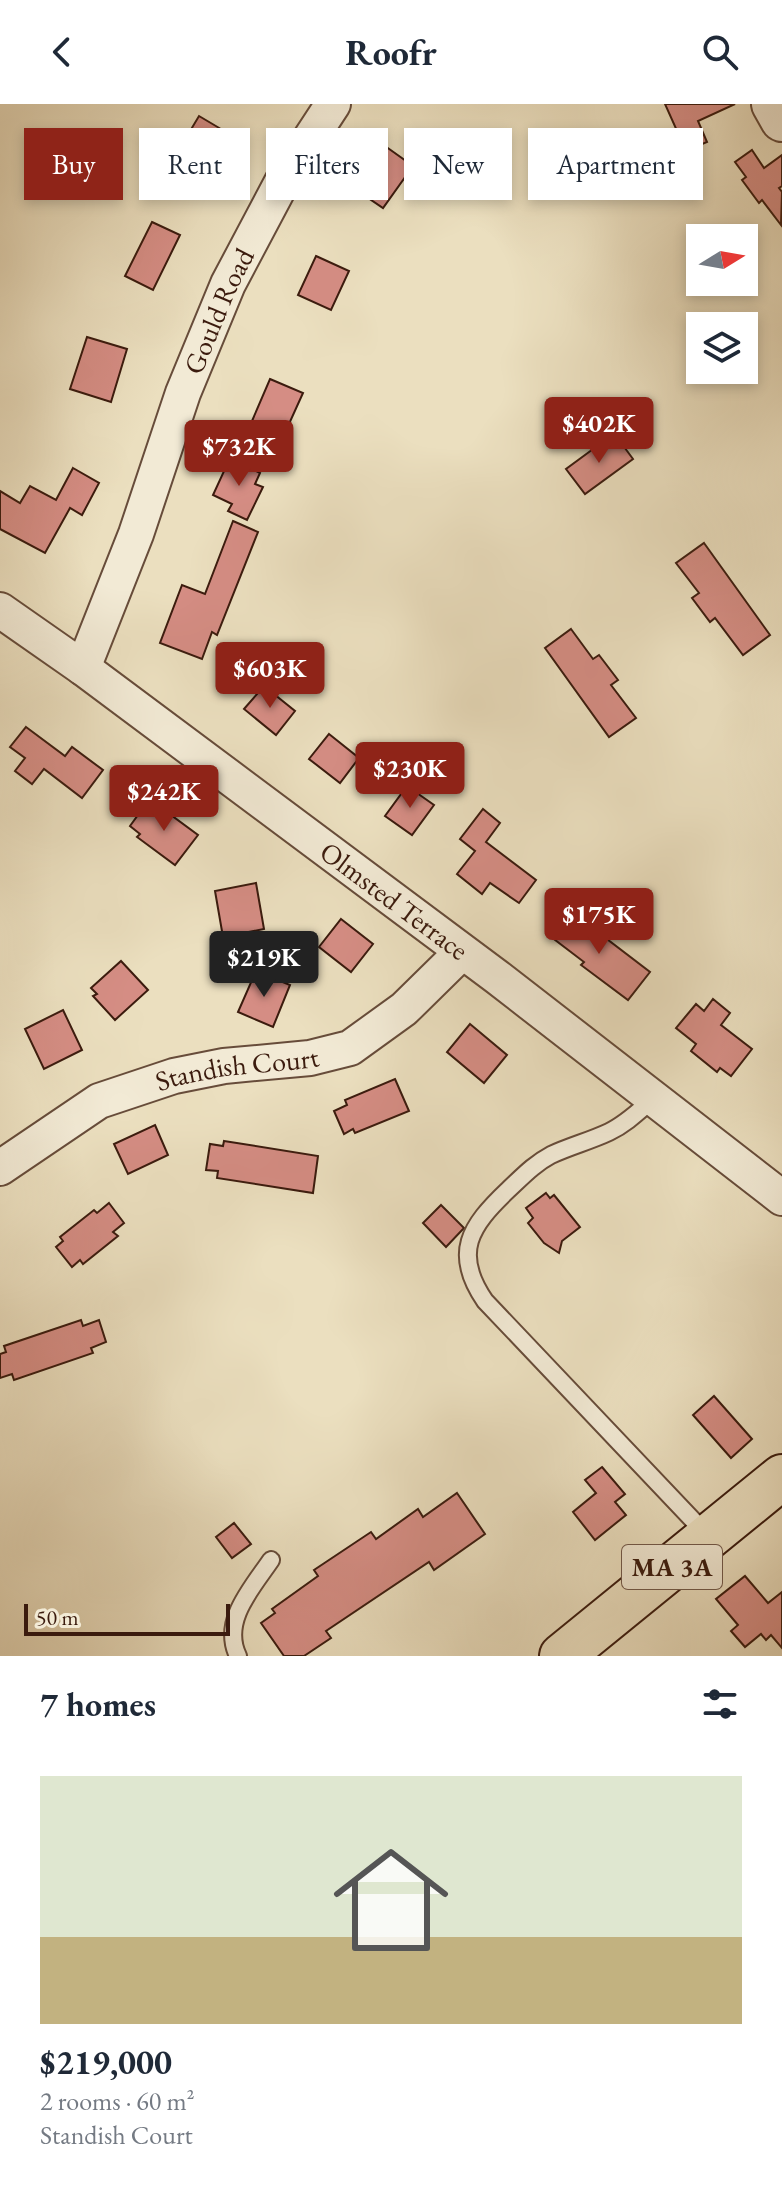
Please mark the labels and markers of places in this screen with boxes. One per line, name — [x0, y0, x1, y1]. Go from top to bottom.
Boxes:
pin: $402K — [543, 397, 655, 465]
pin: $732K — [183, 420, 295, 488]
pin: $603K — [214, 642, 326, 710]
pin: $230K — [354, 742, 466, 810]
pin: $242K — [108, 765, 220, 833]
pin: $175K — [543, 888, 655, 956]
pin: $219K — [208, 931, 320, 999]

